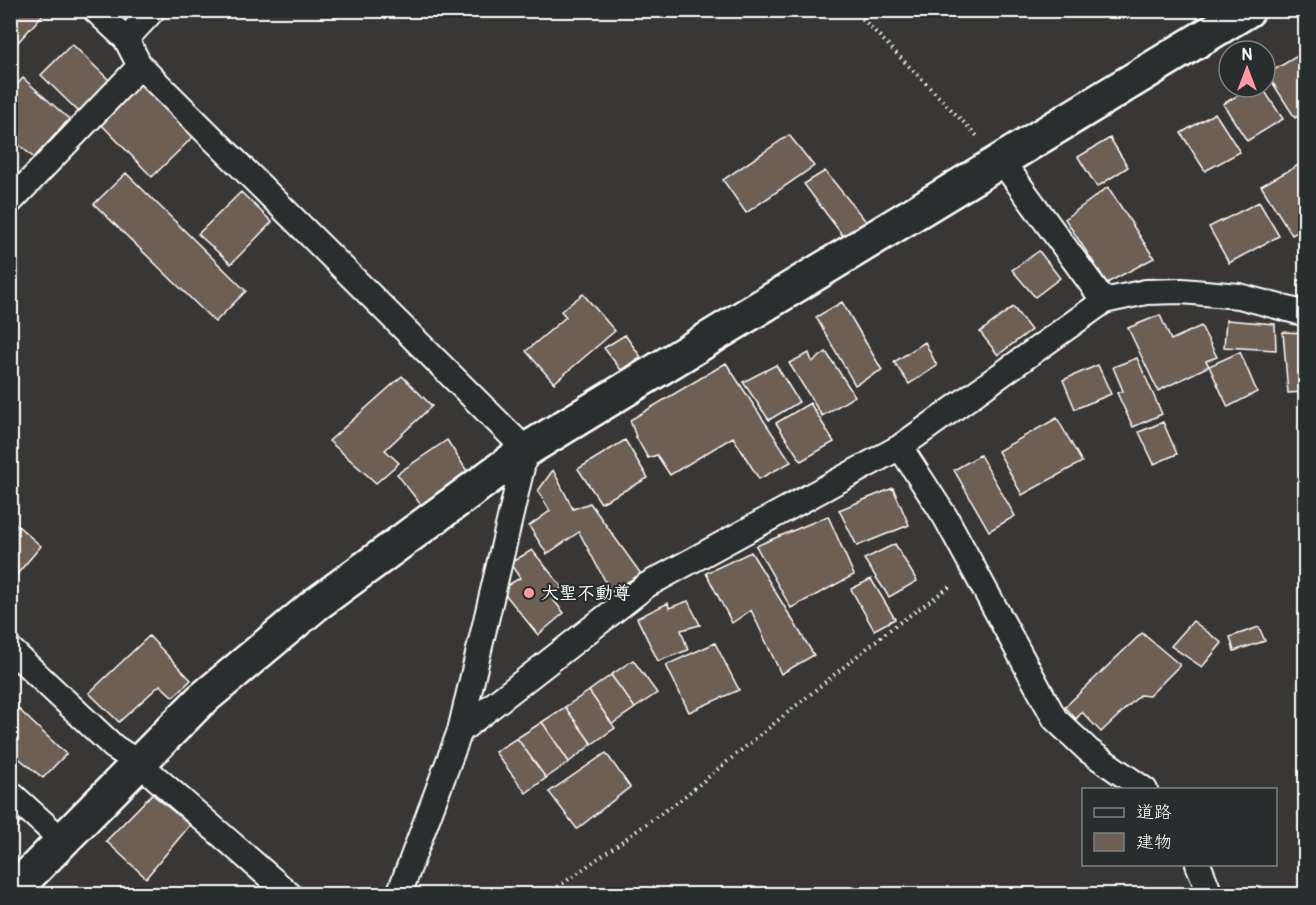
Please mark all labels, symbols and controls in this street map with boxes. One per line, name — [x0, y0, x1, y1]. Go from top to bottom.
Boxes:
north arrow — [1217, 39, 1277, 99]
text: N — [1242, 45, 1253, 65]
place label: 大聖不動尊 — [541, 582, 631, 605]
marker: 大聖不動尊 — [522, 586, 536, 600]
legend — [1082, 788, 1277, 866]
text: 道路 — [1136, 801, 1172, 824]
text: 建物 — [1136, 831, 1172, 854]

